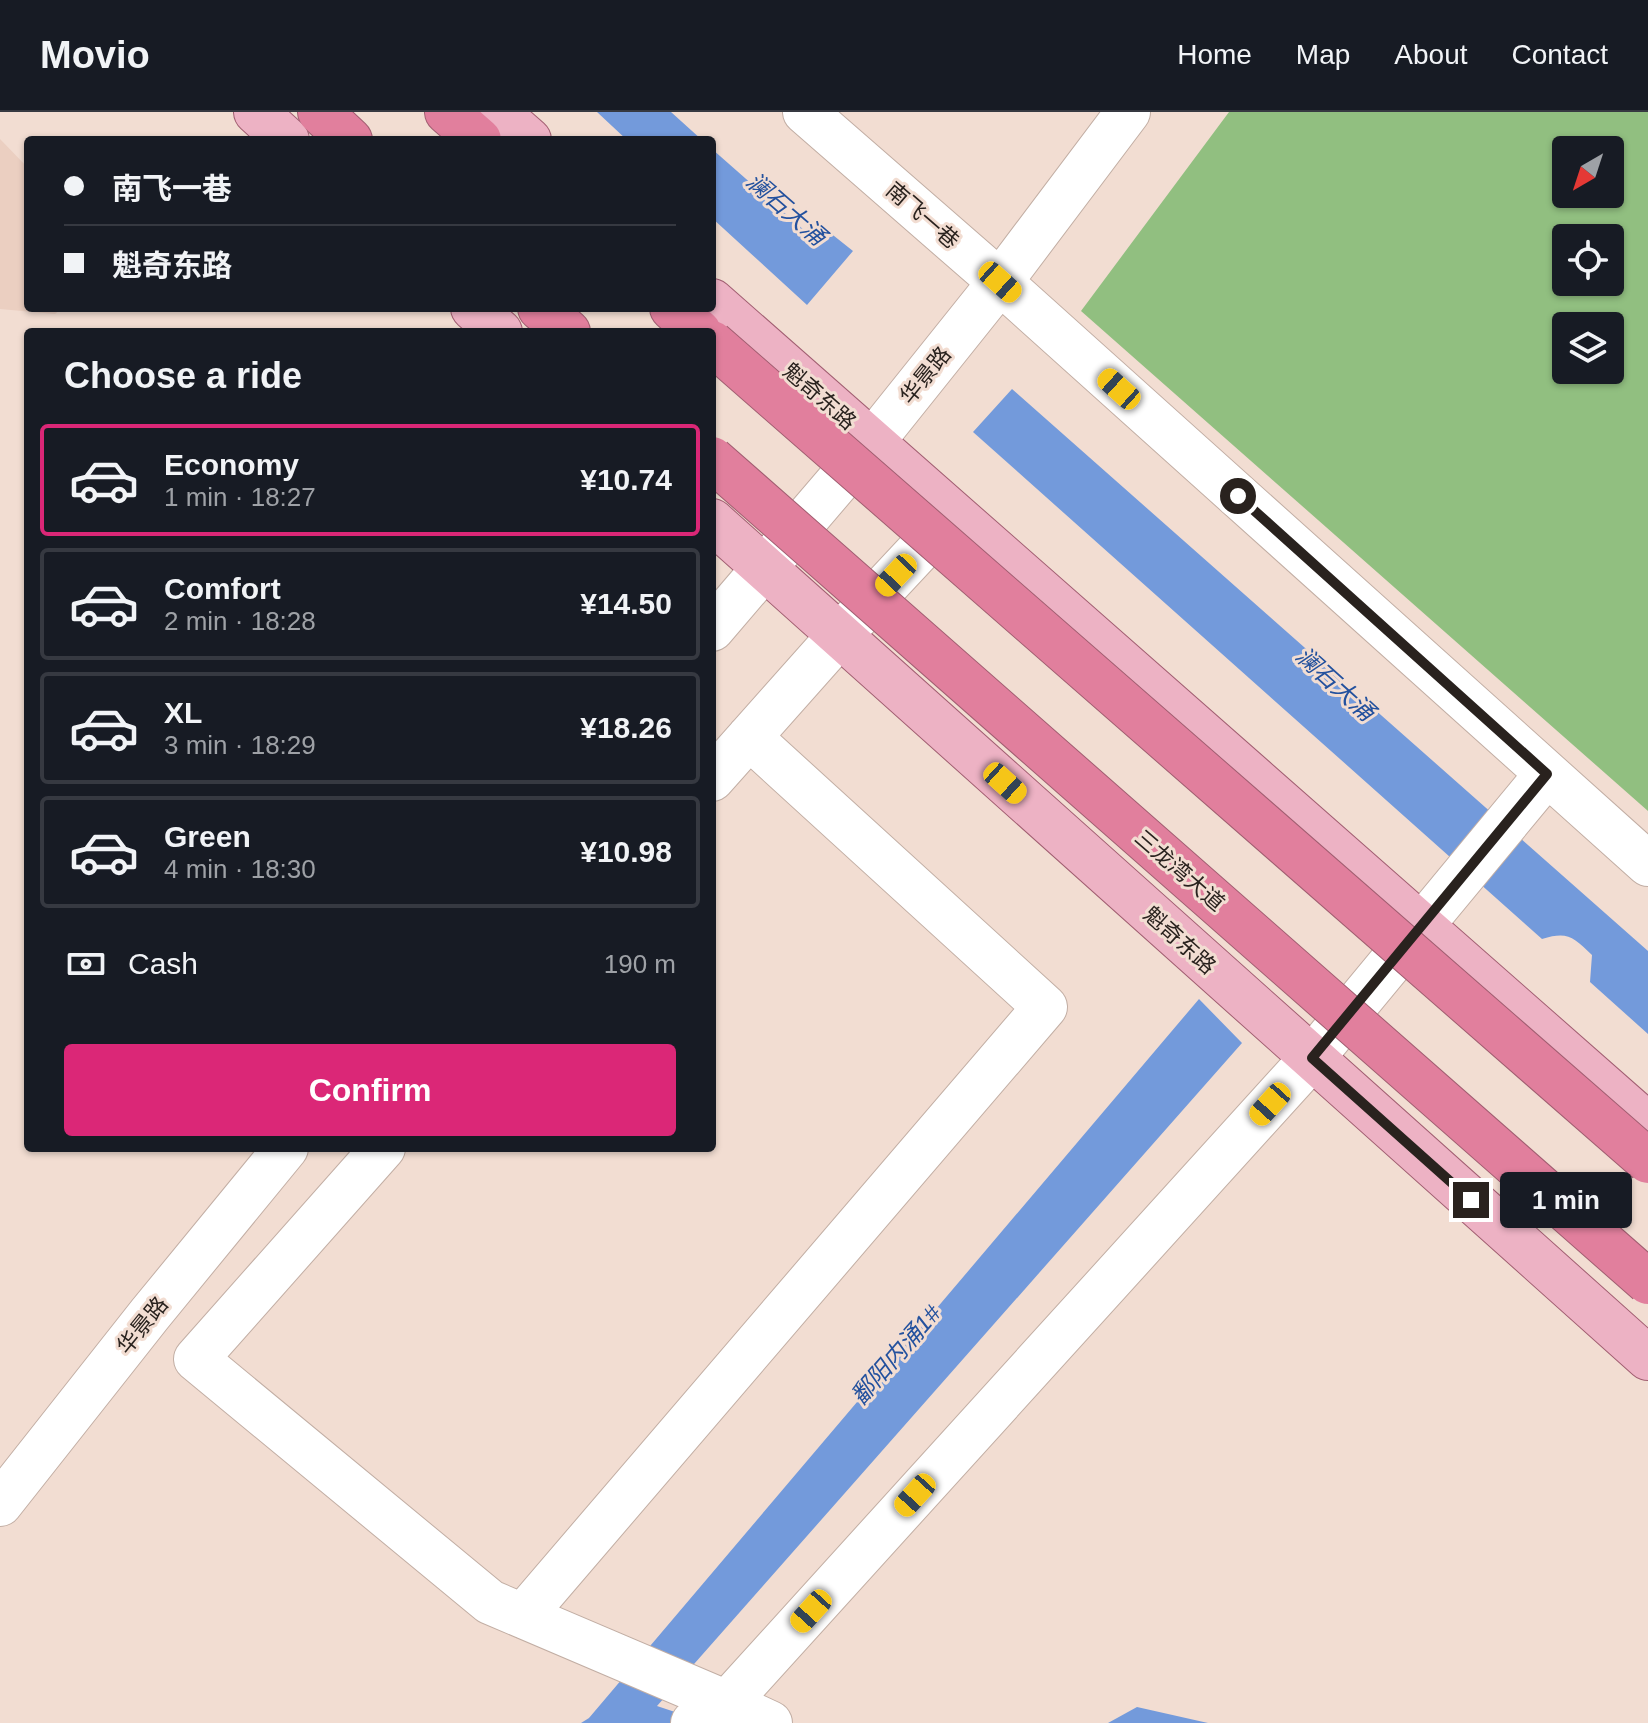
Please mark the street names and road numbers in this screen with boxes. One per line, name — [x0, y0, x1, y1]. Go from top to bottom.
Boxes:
street label: 南飞一巷 — [881, 177, 964, 254]
street label: 华景路 — [895, 342, 956, 409]
street label: 魁奇东路 — [778, 358, 861, 435]
street label: 三龙湾大道 — [1130, 825, 1229, 916]
street label: 魁奇东路 — [1139, 902, 1221, 979]
street label: 华景路 — [112, 1292, 173, 1359]

